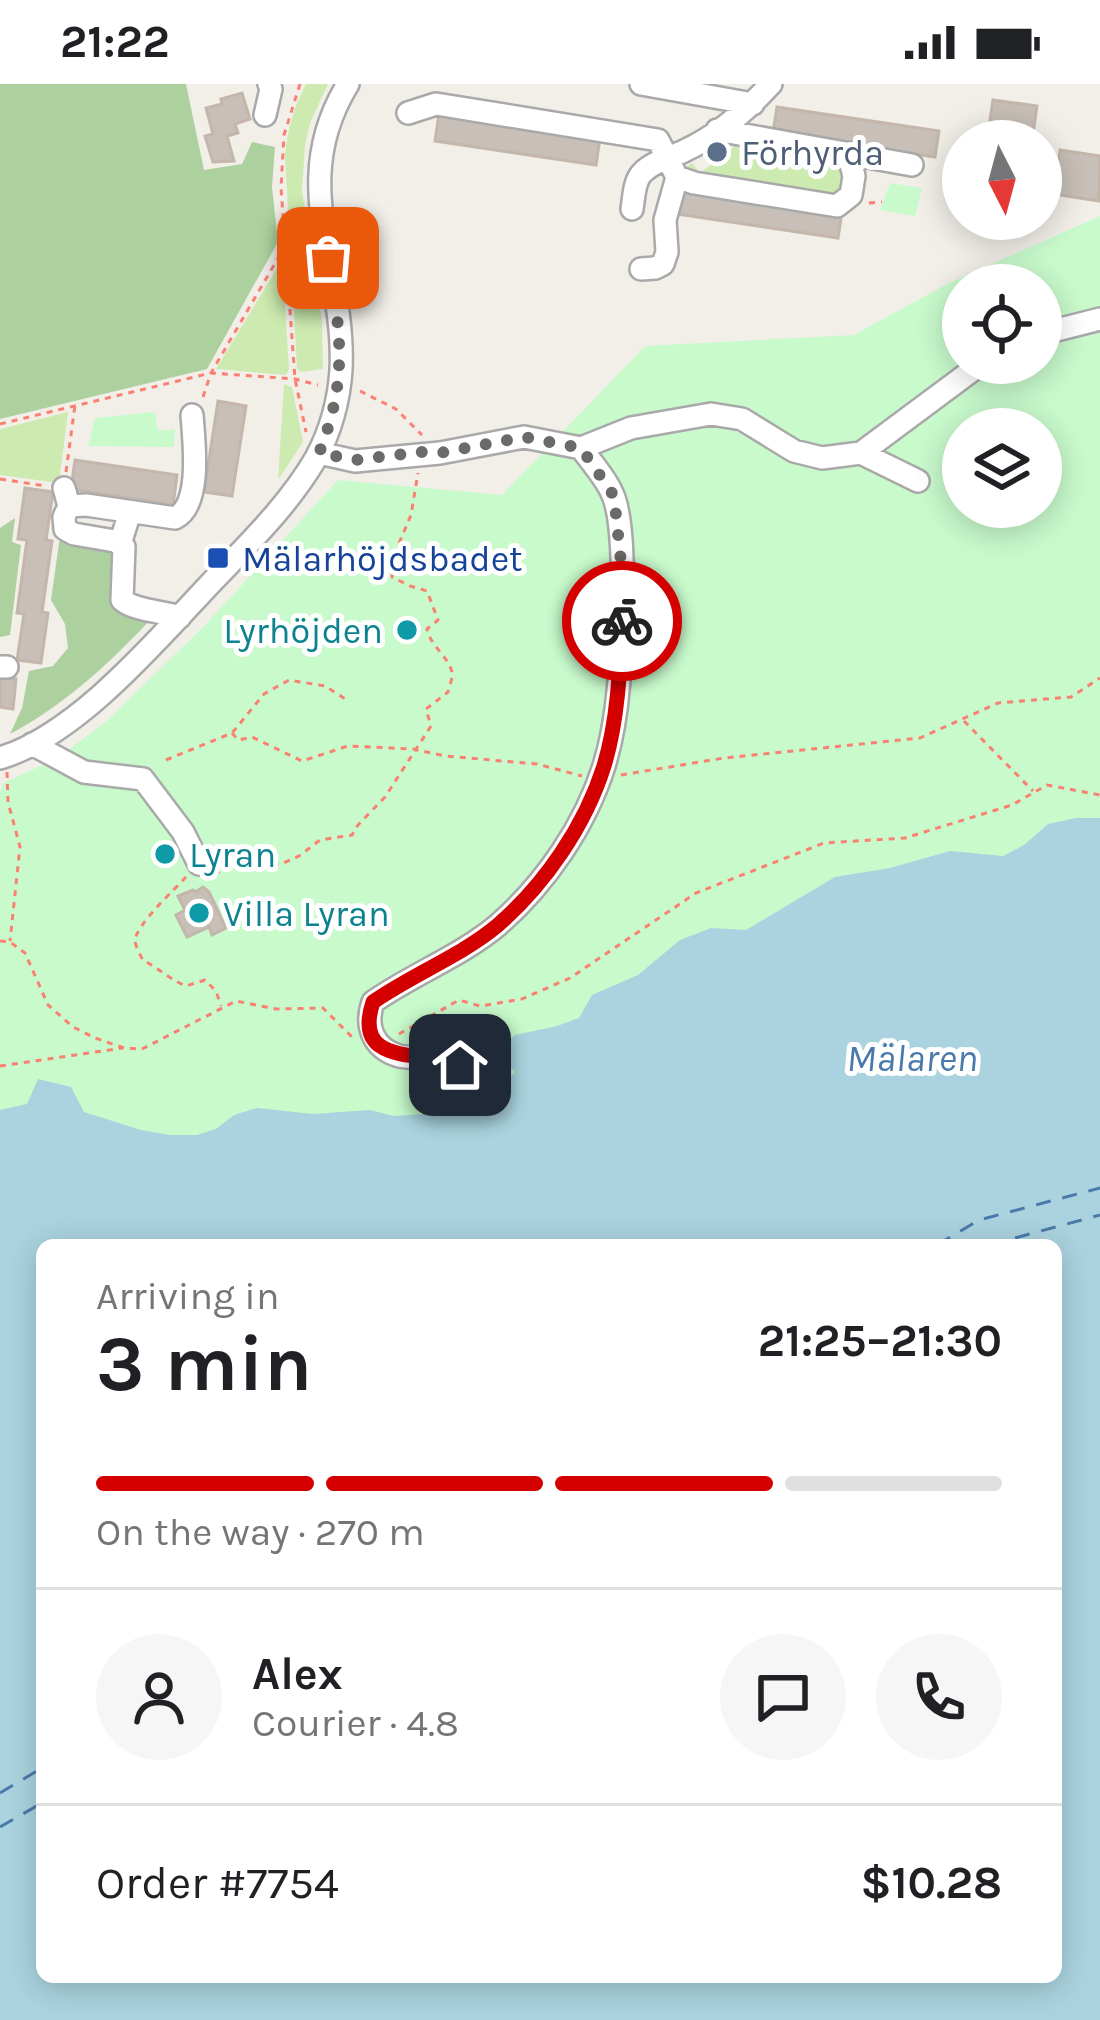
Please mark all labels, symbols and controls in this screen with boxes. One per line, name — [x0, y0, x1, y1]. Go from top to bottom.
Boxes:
text: 21:22 — [60, 16, 170, 68]
north arrow — [942, 120, 1062, 240]
map controls — [942, 120, 1062, 528]
place label: Förhyrda — [741, 132, 884, 174]
marker: Förhyrda — [704, 139, 730, 165]
pin — [277, 207, 379, 309]
icon: bag — [295, 225, 361, 291]
button: locate — [942, 264, 1062, 384]
button: layers — [942, 408, 1062, 528]
place label: Mälarhöjdsbadet — [242, 538, 523, 580]
marker: Mälarhöjdsbadet — [205, 545, 231, 571]
courier — [562, 561, 682, 681]
icon: bike — [589, 588, 655, 654]
place label: Lyrhöjden — [223, 610, 383, 652]
marker: Lyrhöjden — [394, 617, 420, 643]
place label: Lyran — [189, 834, 276, 876]
marker: Lyran — [152, 841, 178, 867]
place label: Villa Lyran — [223, 893, 390, 935]
marker: Villa Lyran — [186, 900, 212, 926]
pin — [409, 1014, 511, 1116]
icon: home — [427, 1032, 493, 1098]
water label: Mälaren — [846, 1035, 978, 1081]
text: Arriving in — [96, 1273, 279, 1319]
text: 21:25–21:30 — [758, 1315, 1002, 1367]
text: 3 min — [96, 1318, 312, 1410]
text: On the way · 270 m — [96, 1509, 425, 1555]
button: person — [96, 1634, 222, 1760]
button: chat — [720, 1634, 846, 1760]
button: phone — [876, 1634, 1002, 1760]
text: Alex — [252, 1648, 343, 1700]
text: Courier · 4.8 — [252, 1700, 459, 1746]
text: Order #7754 — [96, 1857, 339, 1909]
text: $10.28 — [860, 1857, 1002, 1909]

